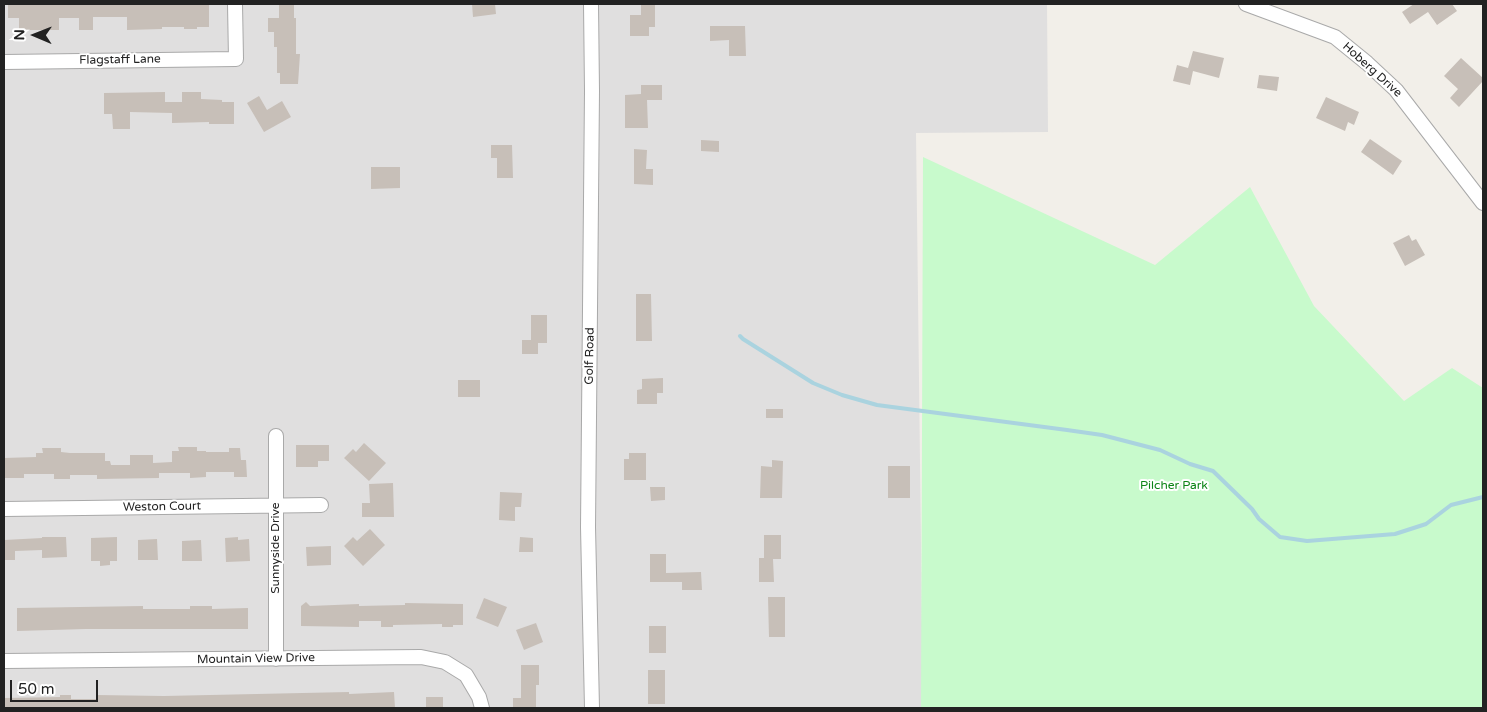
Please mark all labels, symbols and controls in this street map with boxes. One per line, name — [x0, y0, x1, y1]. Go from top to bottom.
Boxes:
north arrow — [10, 10, 60, 60]
text: N — [11, 29, 28, 41]
street label: Hoberg Drive — [1339, 39, 1405, 101]
street label: Flagstaff Lane — [79, 52, 161, 68]
street label: Golf Road — [582, 327, 598, 385]
park label: Pilcher Park — [1140, 479, 1208, 493]
street label: Weston Court — [123, 499, 201, 515]
street label: Sunnyside Drive — [269, 502, 283, 594]
street label: Mountain View Drive — [197, 651, 315, 667]
scale bar — [12, 670, 100, 702]
text: 50 m — [18, 680, 55, 698]

